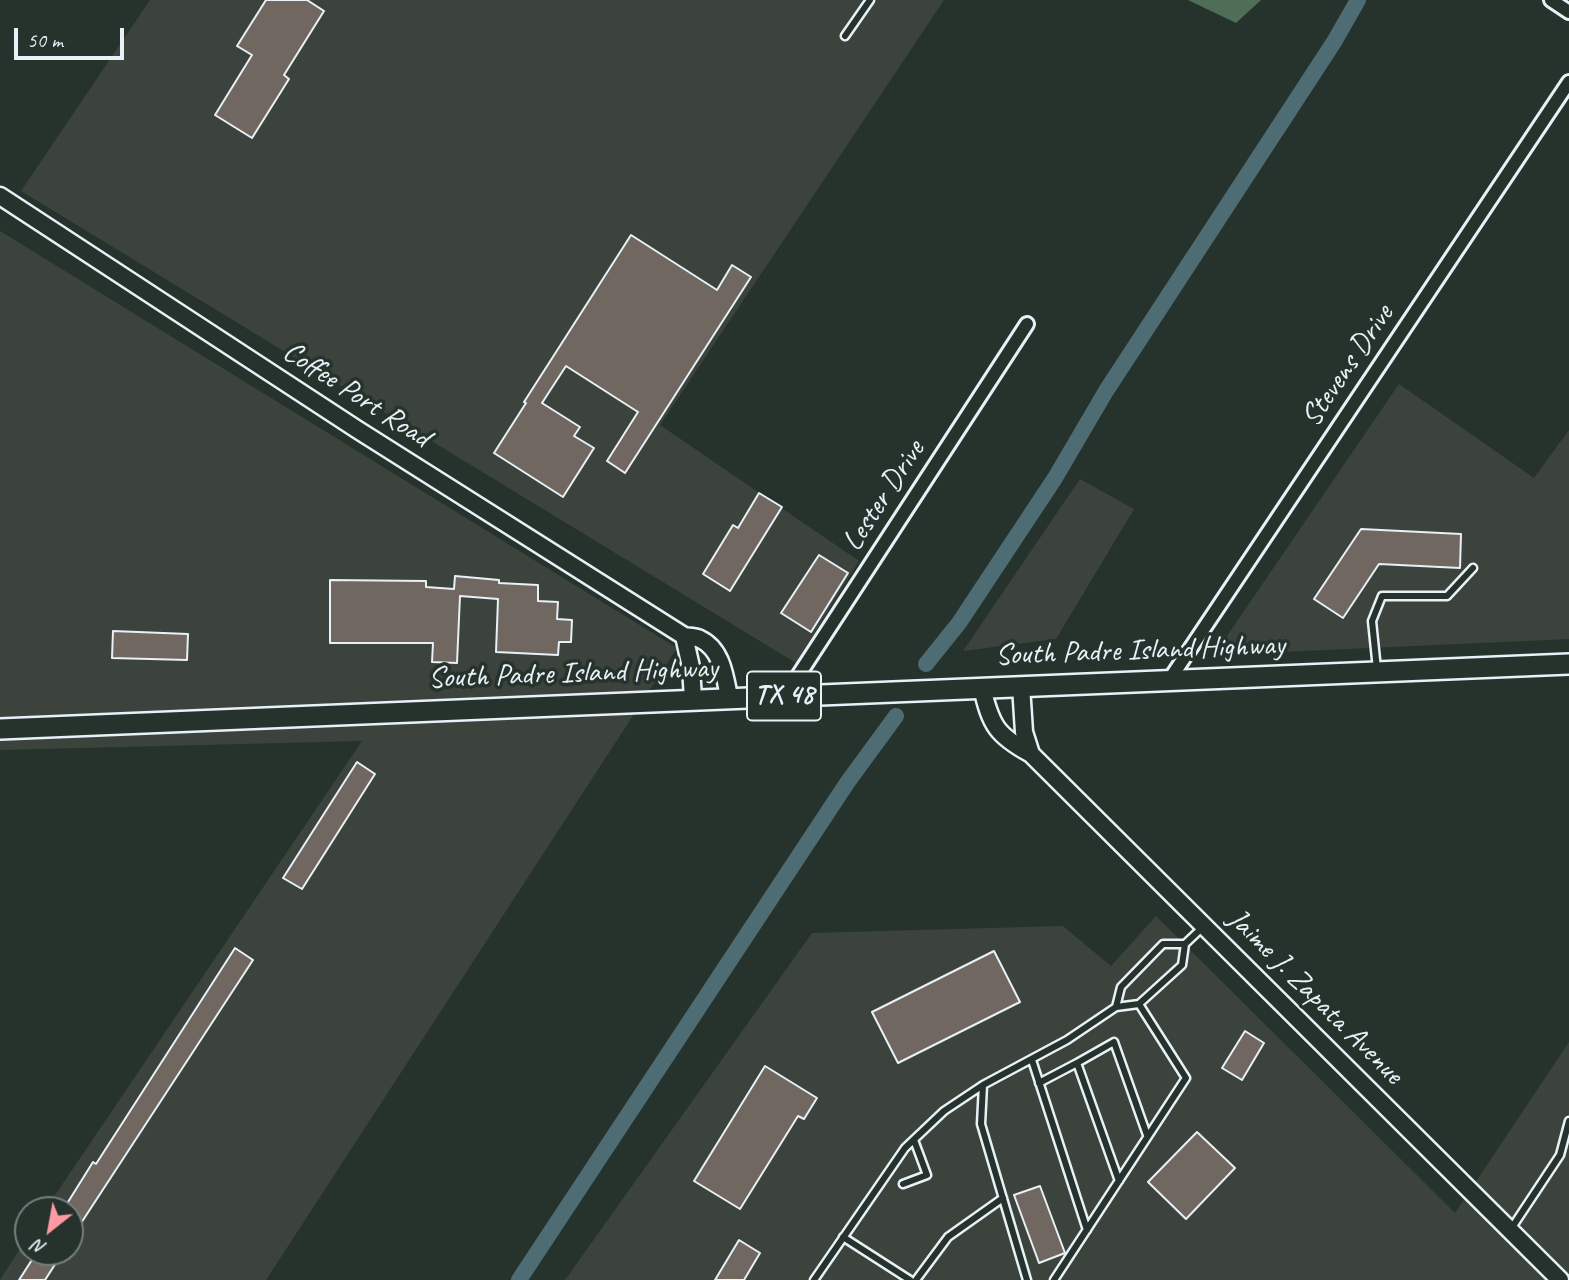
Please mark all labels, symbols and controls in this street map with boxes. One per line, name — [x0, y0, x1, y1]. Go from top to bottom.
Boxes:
scale bar — [18, 14, 128, 58]
text: 50 m — [27, 27, 63, 53]
street label: Stevens Drive — [1294, 298, 1402, 434]
street label: Coffee Port Road — [276, 334, 436, 456]
street label: Lester Drive — [835, 434, 933, 558]
street label: South Padre Island Highway — [995, 628, 1285, 674]
street label: South Padre Island Highway — [428, 651, 718, 697]
road number: TX 48 — [747, 672, 821, 720]
street label: Jaime J. Zapata Avenue — [1220, 902, 1410, 1092]
north arrow — [14, 1196, 84, 1266]
text: N — [28, 1234, 50, 1261]

